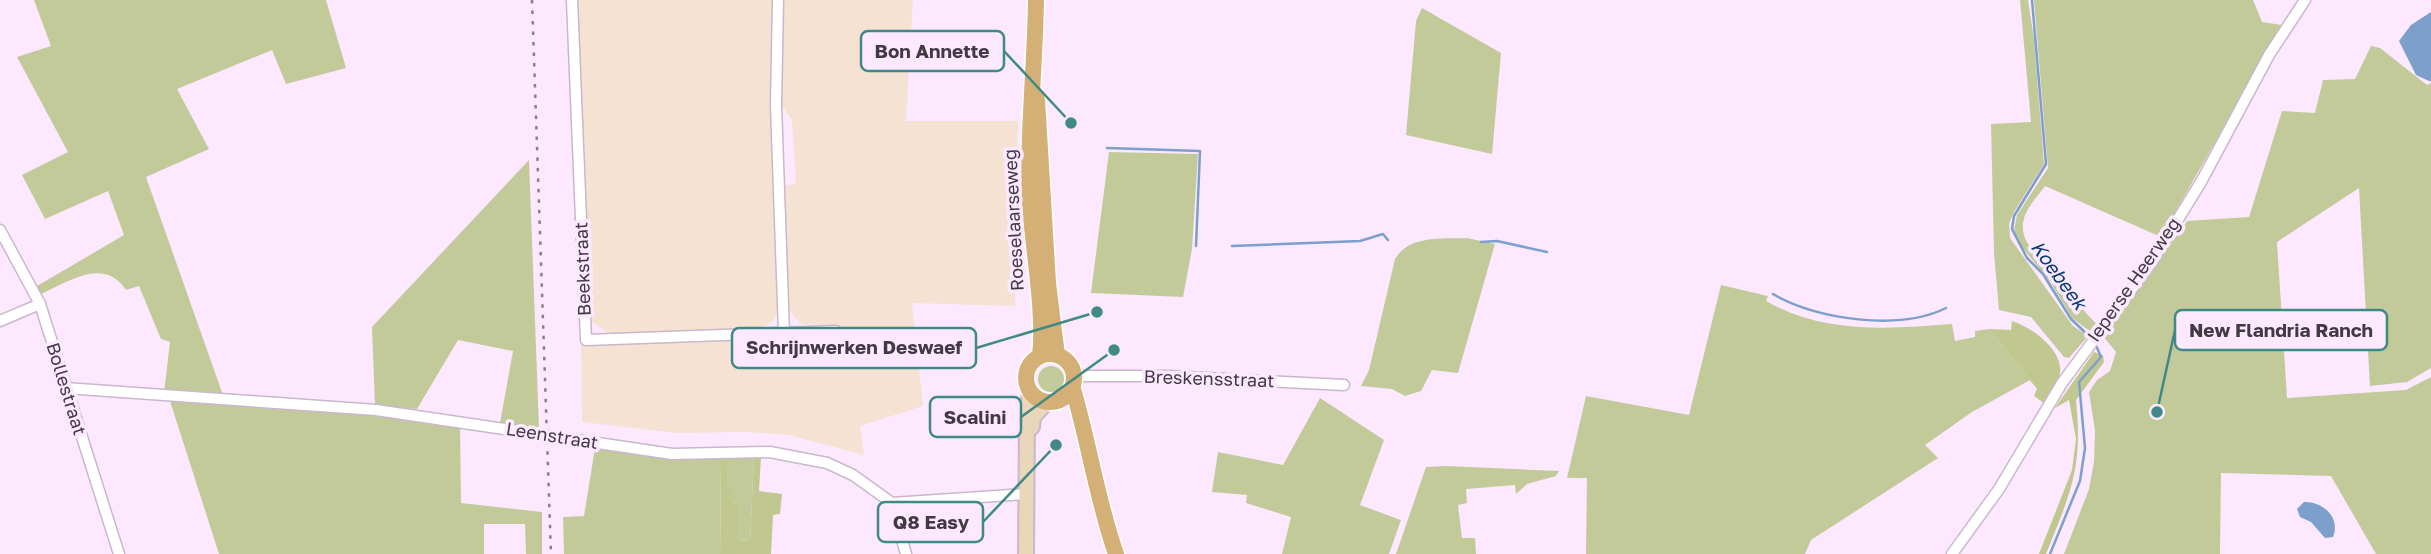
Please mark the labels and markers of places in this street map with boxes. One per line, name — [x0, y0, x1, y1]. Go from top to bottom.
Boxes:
callout: Bon Annette — [861, 31, 1004, 71]
callout: New Flandria Ranch — [2175, 310, 2387, 350]
callout: Schrijnwerken Deswaef — [732, 328, 976, 368]
callout: Scalini — [930, 397, 1021, 437]
callout: Q8 Easy — [878, 502, 983, 542]

